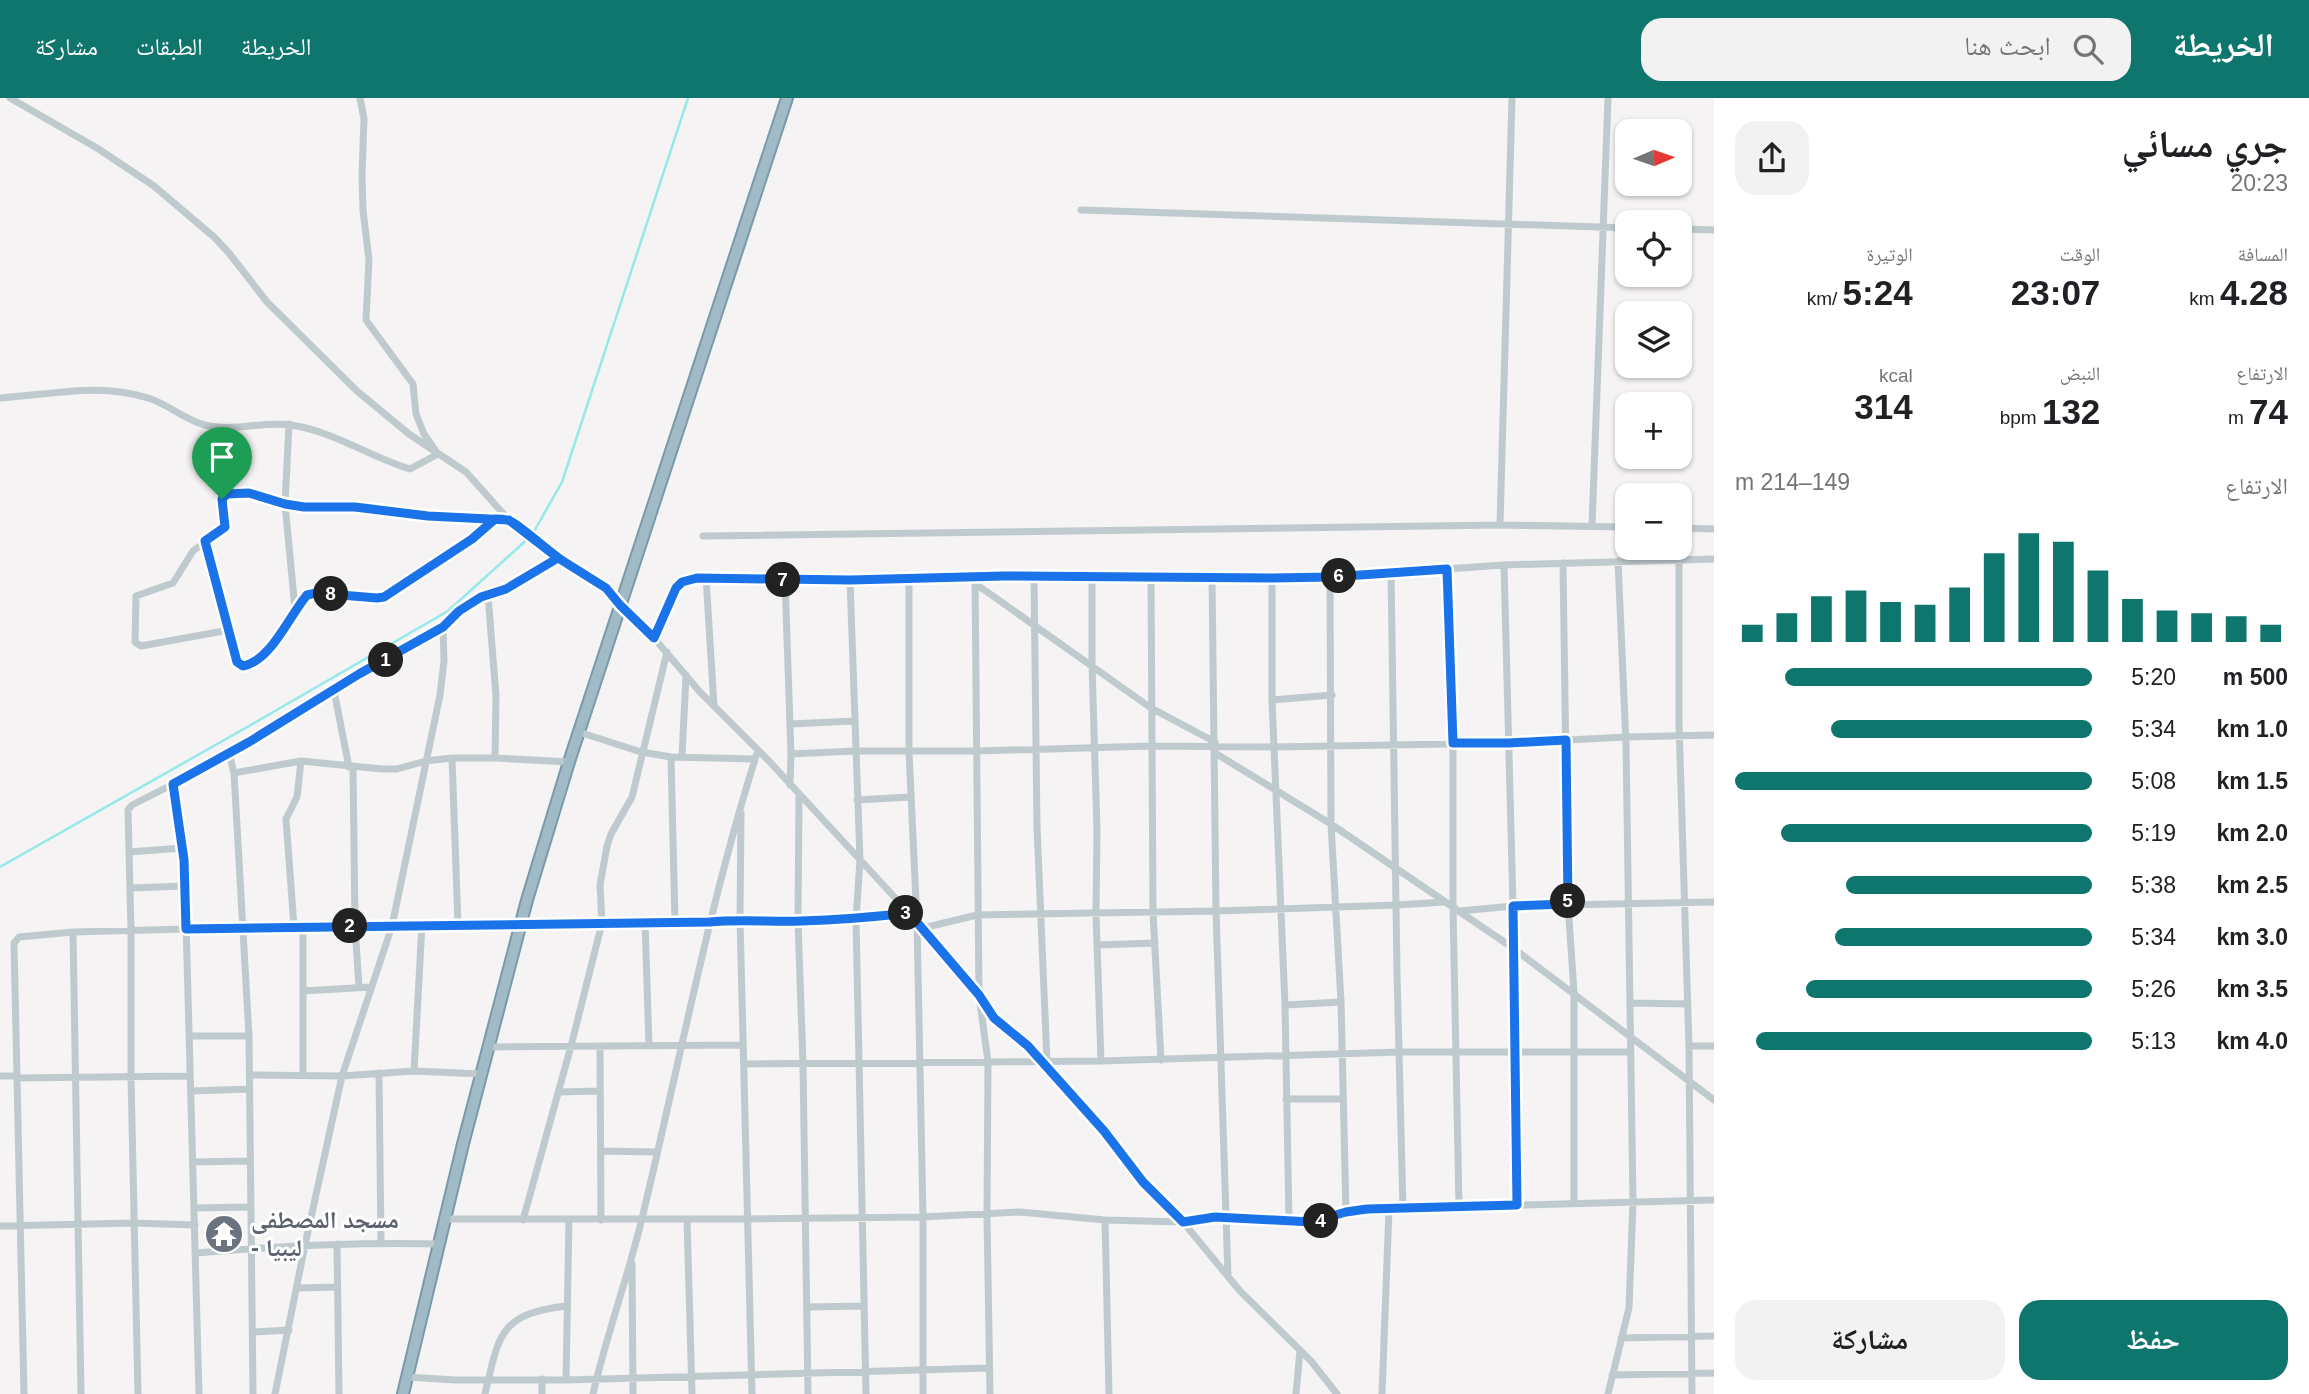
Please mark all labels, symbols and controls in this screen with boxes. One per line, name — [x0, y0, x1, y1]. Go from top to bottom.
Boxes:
search box — [1641, 18, 2131, 81]
text: الخريطة — [2173, 26, 2274, 63]
icon: search — [2069, 30, 2107, 68]
text: ابحث هنا — [1964, 31, 2051, 61]
text: مشاركة — [35, 33, 98, 60]
text: الطبقات — [136, 33, 203, 60]
text: الخريطة — [241, 33, 311, 60]
north arrow — [1615, 119, 1692, 196]
map controls — [1615, 119, 1692, 560]
button: share — [1735, 121, 1809, 195]
text: جري مسائي — [2122, 123, 2288, 165]
text: 20:23 — [2230, 170, 2288, 196]
button: locate — [1615, 210, 1692, 287]
text: الوتيرة — [1866, 244, 1913, 265]
text: الوقت — [2059, 244, 2100, 265]
text: المسافة — [2238, 244, 2288, 265]
text: 5:24 — [1843, 273, 1913, 312]
text: 23:07 — [2011, 273, 2100, 312]
text: 4.28 — [2220, 273, 2288, 312]
text: /km — [1807, 288, 1843, 309]
text: km — [2189, 288, 2220, 309]
button: layers — [1615, 301, 1692, 378]
text: النبض — [2060, 363, 2100, 384]
text: الارتفاع — [2236, 363, 2288, 384]
text: kcal — [1879, 365, 1913, 386]
text: 314 — [1854, 387, 1913, 426]
button: + — [1615, 392, 1692, 469]
text: 132 — [2042, 392, 2100, 431]
text: 74 — [2249, 392, 2288, 431]
text: bpm — [2000, 407, 2042, 428]
text: m — [2228, 407, 2249, 428]
pin — [192, 427, 252, 499]
icon: arrive — [203, 438, 241, 476]
text: 149–214 m — [1735, 469, 1850, 495]
text: الارتفاع — [2225, 473, 2288, 499]
button: − — [1615, 483, 1692, 560]
pin: 6 — [1322, 559, 1356, 594]
pin: 7 — [766, 562, 800, 598]
text: 6 — [1333, 565, 1344, 586]
text: 7 — [777, 569, 788, 590]
pin: 8 — [314, 576, 348, 612]
text: 8 — [325, 583, 336, 604]
pin: 1 — [368, 642, 404, 678]
text: 1 — [380, 649, 391, 670]
text: 5:20 — [2131, 664, 2176, 690]
text: 500 m — [2223, 664, 2288, 690]
text: 5:34 — [2131, 716, 2176, 742]
text: 1.0 km — [2216, 716, 2288, 742]
text: 5:08 — [2131, 768, 2176, 794]
text: 1.5 km — [2216, 768, 2288, 794]
text: 5:19 — [2131, 820, 2176, 846]
text: 2.0 km — [2216, 820, 2288, 846]
text: 5:38 — [2131, 872, 2176, 898]
text: 2.5 km — [2216, 872, 2288, 898]
pin: 5 — [1550, 884, 1586, 918]
text: 5 — [1562, 890, 1573, 911]
pin: 3 — [888, 896, 923, 930]
text: 3 — [900, 902, 911, 923]
pin: 2 — [332, 908, 368, 944]
text: 2 — [344, 915, 355, 936]
text: 5:34 — [2131, 924, 2176, 950]
text: 3.0 km — [2216, 924, 2288, 950]
text: 5:26 — [2131, 976, 2176, 1002]
text: 3.5 km — [2216, 976, 2288, 1002]
text: 5:13 — [2131, 1028, 2176, 1054]
text: 4.0 km — [2216, 1028, 2288, 1054]
pin: 4 — [1304, 1204, 1338, 1238]
place label: مسجد المصطفى - ليبيا — [251, 1206, 399, 1262]
text: 4 — [1315, 1210, 1326, 1231]
temple icon: مسجد المصطفى - ليبيا — [203, 1213, 245, 1255]
button: مشاركة — [1735, 1300, 2005, 1380]
button: حفظ — [2019, 1300, 2288, 1380]

